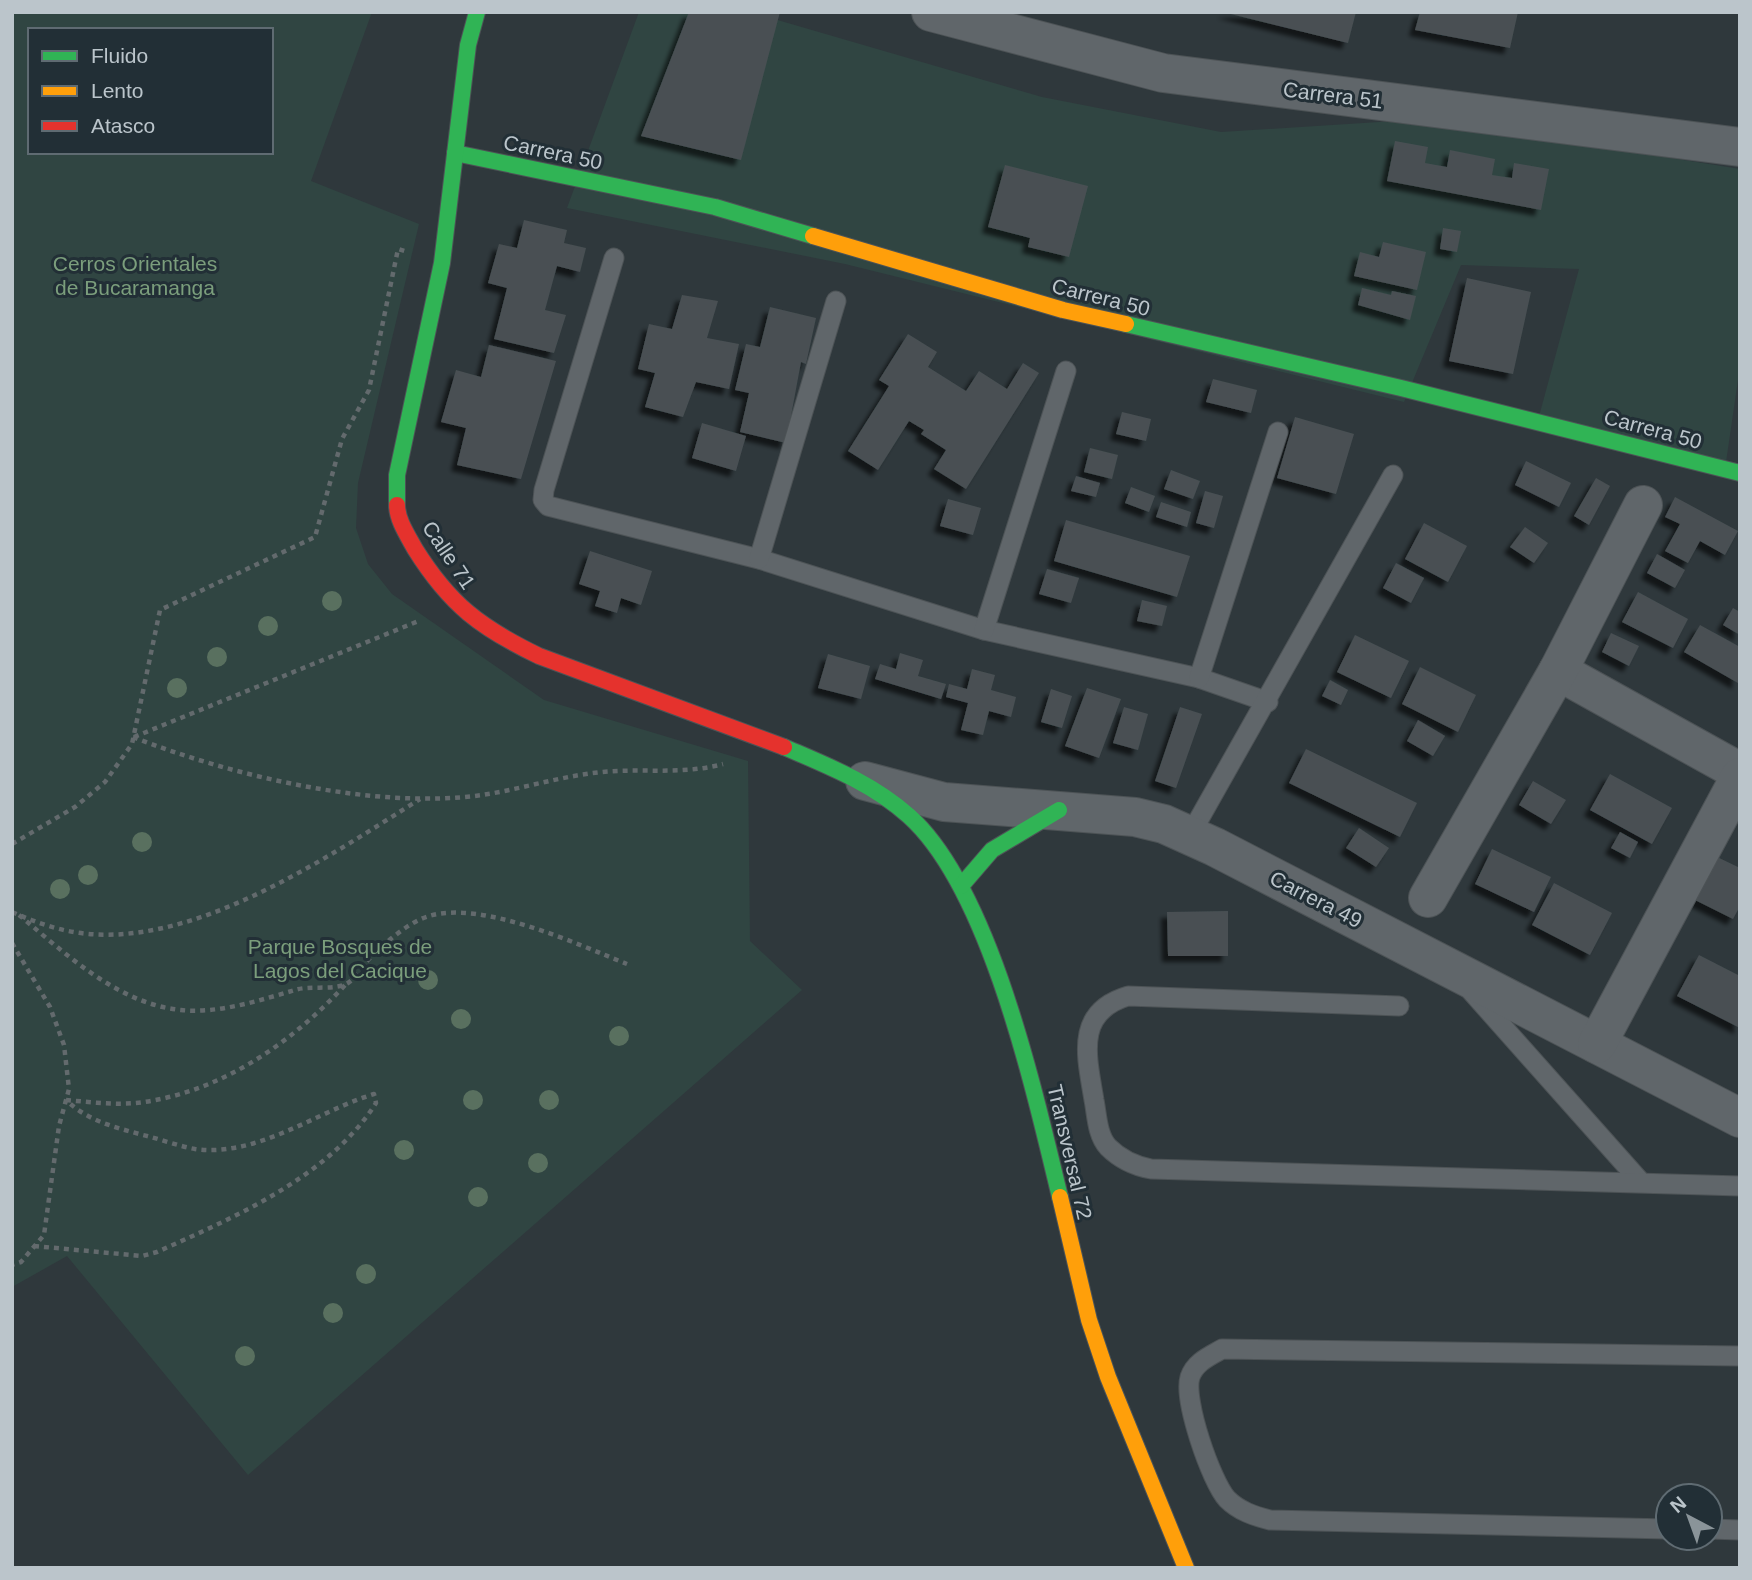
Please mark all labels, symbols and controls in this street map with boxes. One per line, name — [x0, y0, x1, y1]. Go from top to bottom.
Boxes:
legend — [28, 28, 273, 154]
text: Fluido — [91, 44, 148, 67]
street label: Carrera 51 — [1282, 77, 1384, 113]
text: Lento — [91, 79, 144, 102]
text: Atasco — [91, 114, 155, 137]
street label: Carrera 50 — [502, 130, 604, 174]
park label: Cerros Orientales de Bucaramanga — [53, 252, 217, 299]
street label: Carrera 50 — [1050, 274, 1152, 320]
street label: Carrera 50 — [1602, 405, 1704, 453]
street label: Calle 71 — [418, 517, 480, 593]
street label: Carrera 49 — [1266, 866, 1366, 932]
park label: Parque Bosques de Lagos del Cacique — [248, 935, 432, 982]
street label: Transversal 72 — [1043, 1082, 1097, 1222]
north arrow — [1654, 1482, 1724, 1552]
text: N — [1666, 1492, 1690, 1517]

